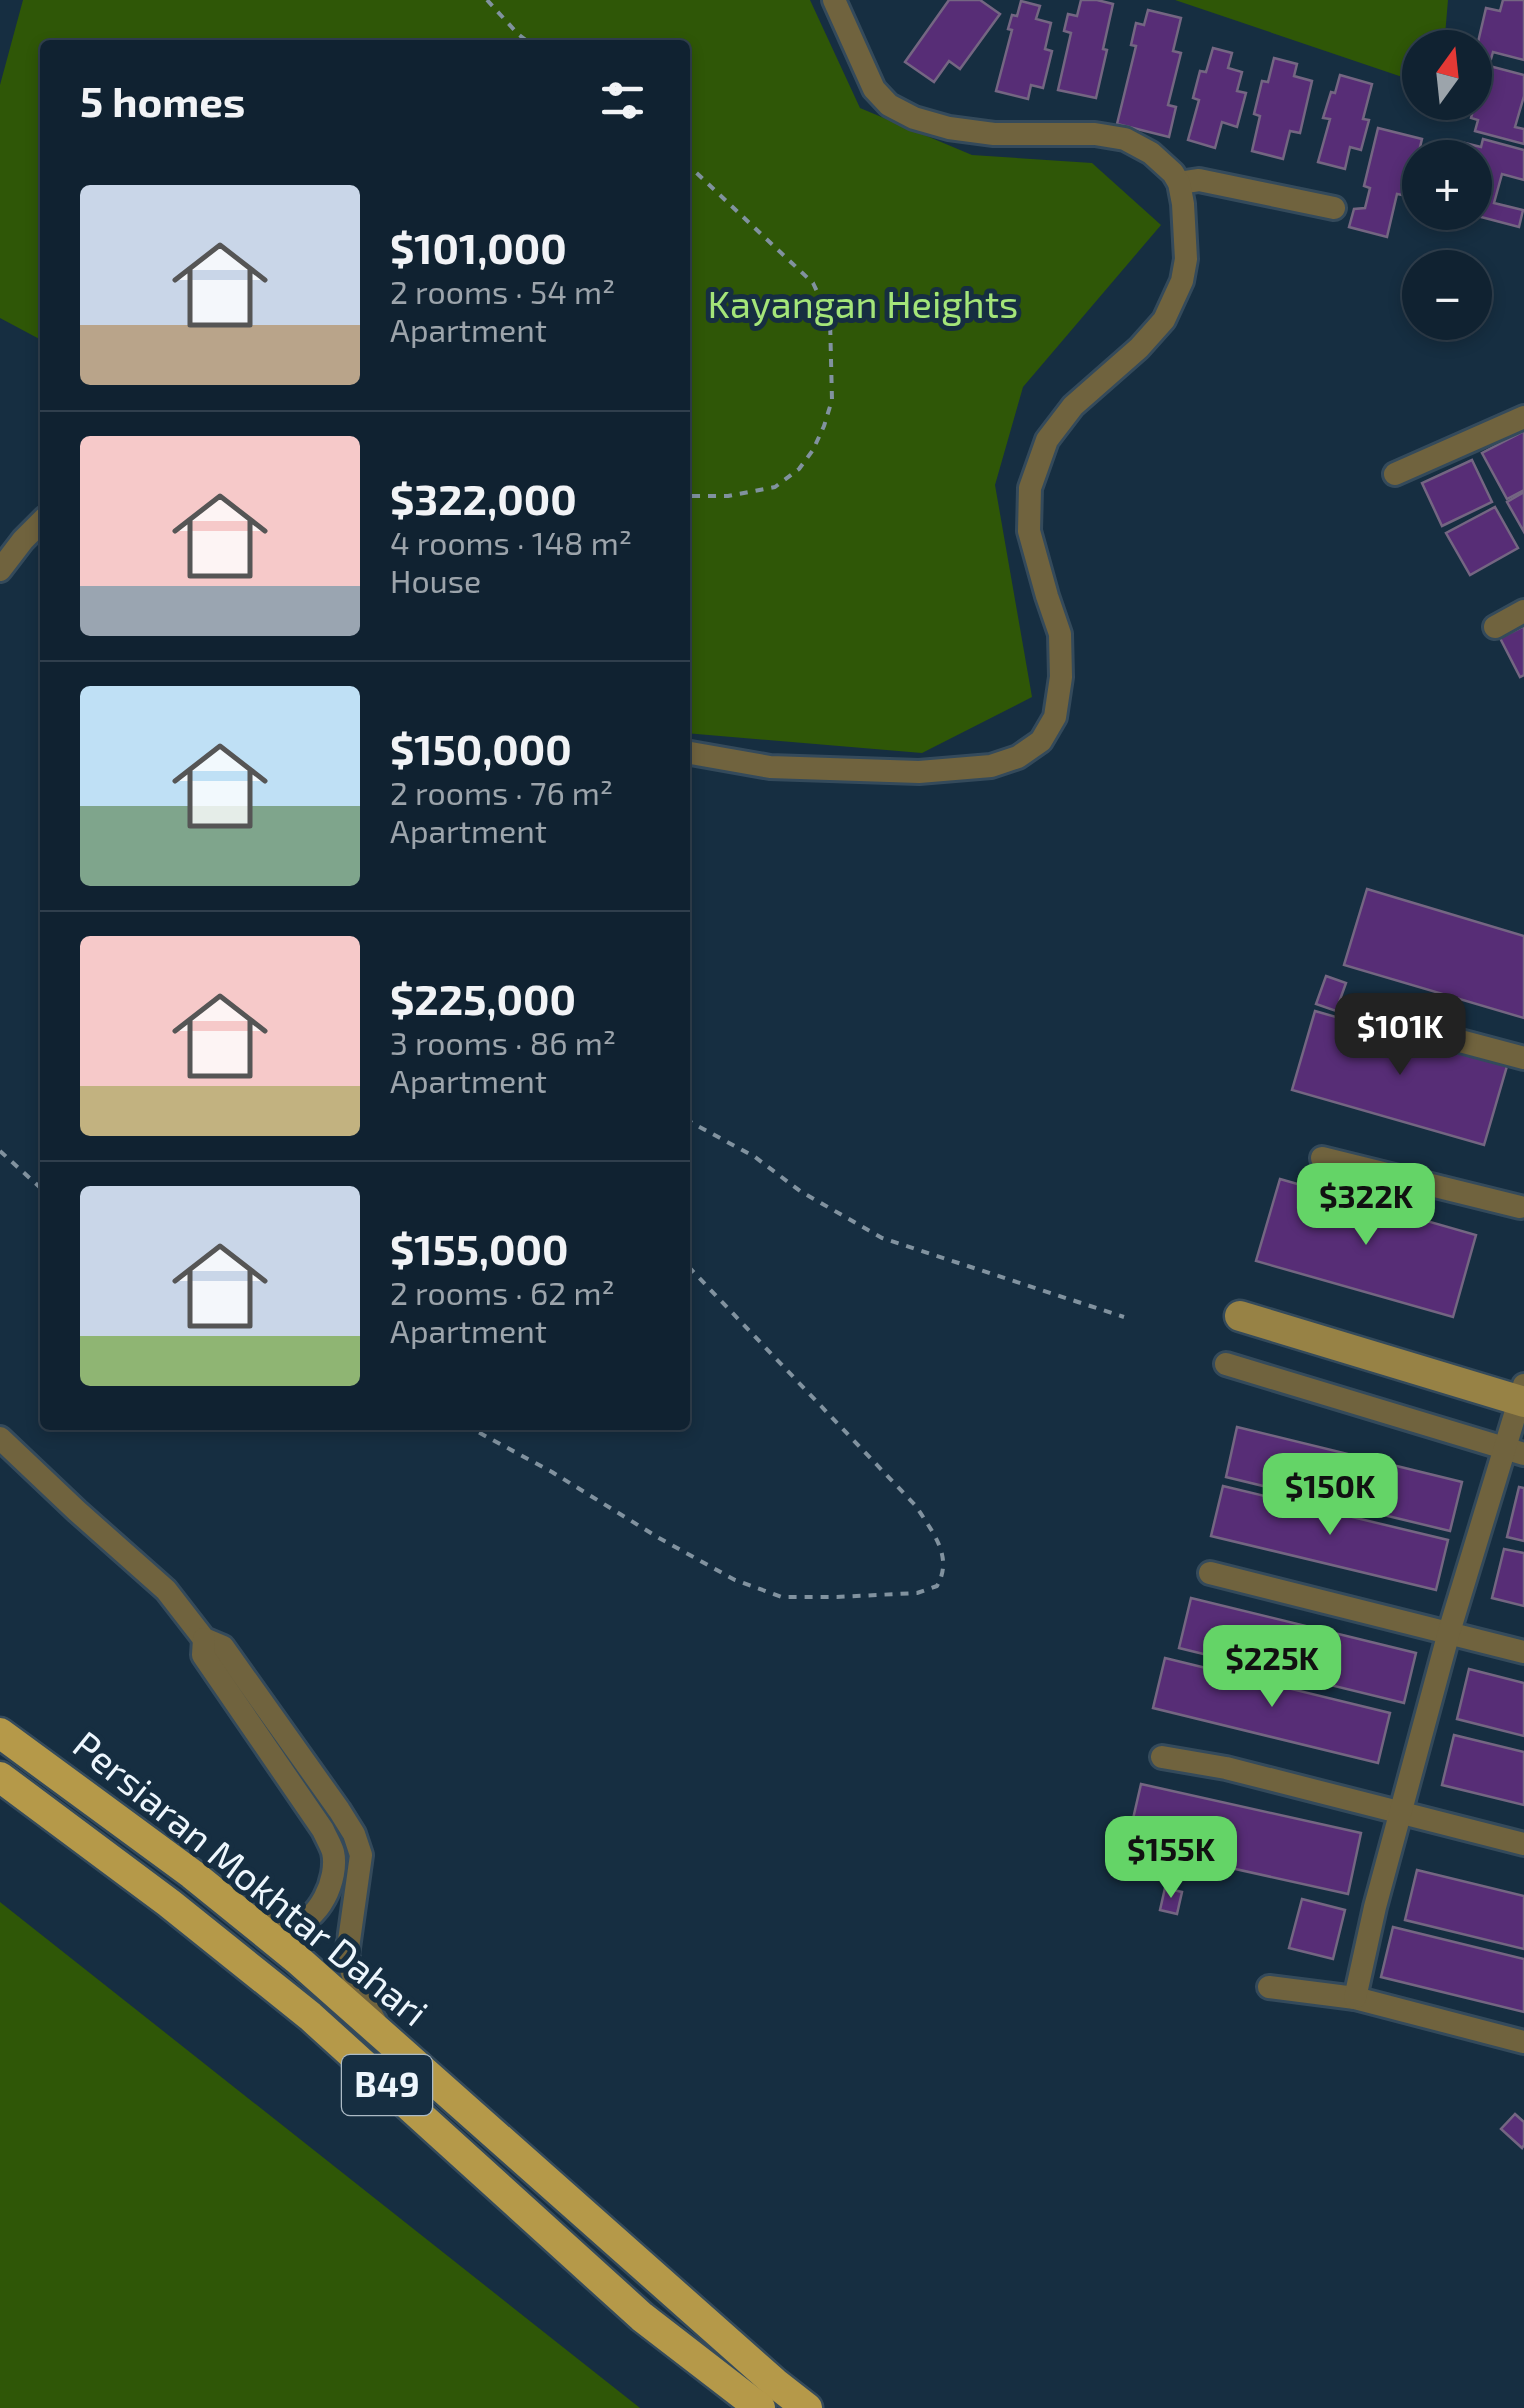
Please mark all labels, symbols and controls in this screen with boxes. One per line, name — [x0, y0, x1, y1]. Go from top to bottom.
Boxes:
north arrow — [1402, 30, 1492, 120]
map controls — [1402, 30, 1492, 340]
icon: filters — [595, 73, 650, 128]
text: 5 homes — [80, 75, 245, 125]
button: + — [1402, 140, 1492, 230]
text: $101,000 — [390, 222, 567, 272]
icon: home — [160, 225, 280, 345]
button: − — [1402, 250, 1492, 340]
text: 2 rooms · 54 m² — [390, 272, 615, 310]
park label: Kayangan Heights — [708, 280, 1018, 326]
text: Apartment — [390, 310, 547, 348]
text: $322,000 — [390, 473, 577, 523]
icon: home — [160, 476, 280, 596]
text: 4 rooms · 148 m² — [390, 523, 632, 561]
text: House — [390, 561, 481, 599]
text: $150,000 — [390, 723, 572, 773]
icon: home — [160, 726, 280, 846]
text: 2 rooms · 76 m² — [390, 773, 613, 811]
text: Apartment — [390, 811, 547, 849]
text: $225,000 — [390, 973, 576, 1023]
icon: home — [160, 976, 280, 1096]
pin: $101K — [1330, 993, 1470, 1078]
text: $101K — [1357, 1006, 1443, 1044]
text: 3 rooms · 86 m² — [390, 1023, 616, 1061]
text: Apartment — [390, 1061, 547, 1099]
pin: $322K — [1296, 1163, 1436, 1248]
text: $322K — [1319, 1176, 1413, 1214]
text: $155,000 — [390, 1223, 569, 1273]
icon: home — [160, 1226, 280, 1346]
text: 2 rooms · 62 m² — [390, 1273, 615, 1311]
text: Apartment — [390, 1311, 547, 1349]
pin: $150K — [1260, 1453, 1400, 1538]
text: $150K — [1285, 1466, 1375, 1504]
pin: $225K — [1202, 1625, 1342, 1710]
text: $225K — [1225, 1638, 1319, 1676]
street label: Persiaran Mokhtar Dahari — [65, 1720, 438, 2035]
pin: $155K — [1101, 1816, 1241, 1901]
text: $155K — [1127, 1829, 1215, 1867]
road number: B49 — [342, 2055, 432, 2115]

